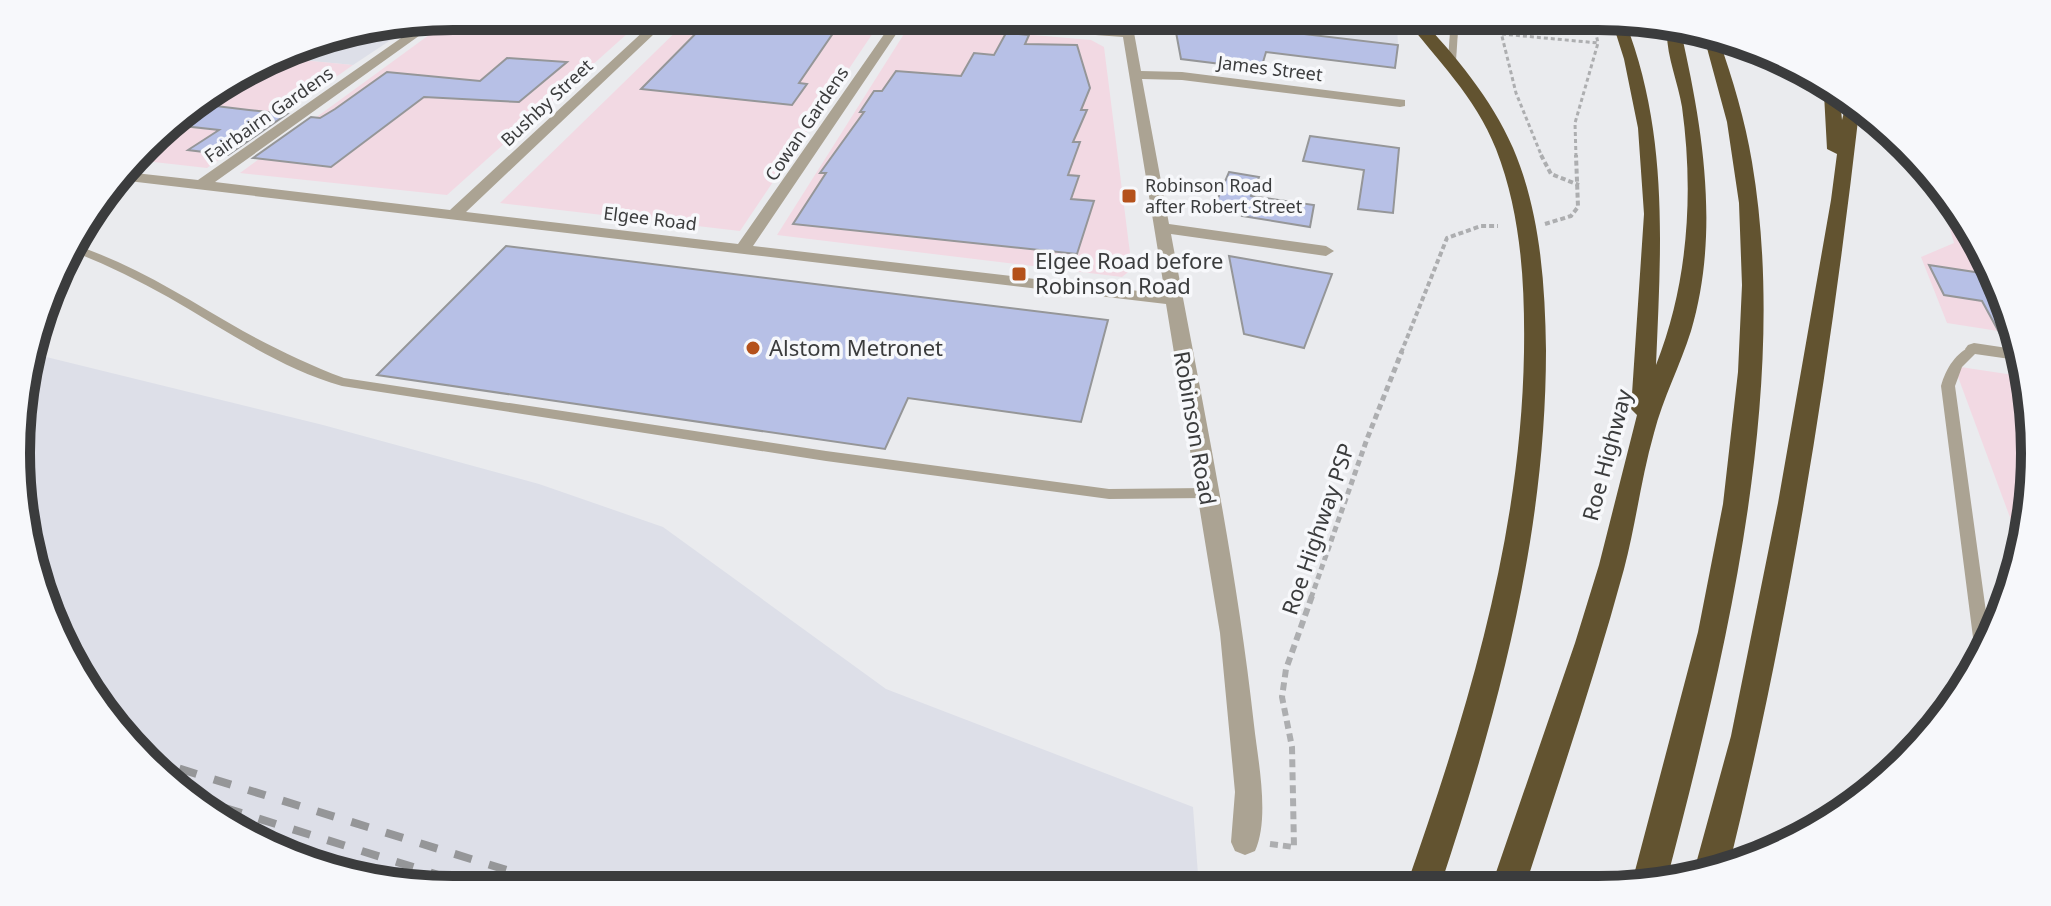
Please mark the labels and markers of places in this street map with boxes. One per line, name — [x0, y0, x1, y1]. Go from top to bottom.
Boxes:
place label: Robinson Road after Robert Street — [1145, 173, 1303, 218]
marker: Robinson Road after Robert Street — [1120, 187, 1138, 205]
place label: Elgee Road before Robinson Road — [1035, 245, 1223, 300]
marker: Elgee Road before Robinson Road — [1010, 265, 1028, 283]
place label: Alstom Metronet — [769, 332, 943, 362]
marker: Alstom Metronet — [744, 339, 762, 357]

